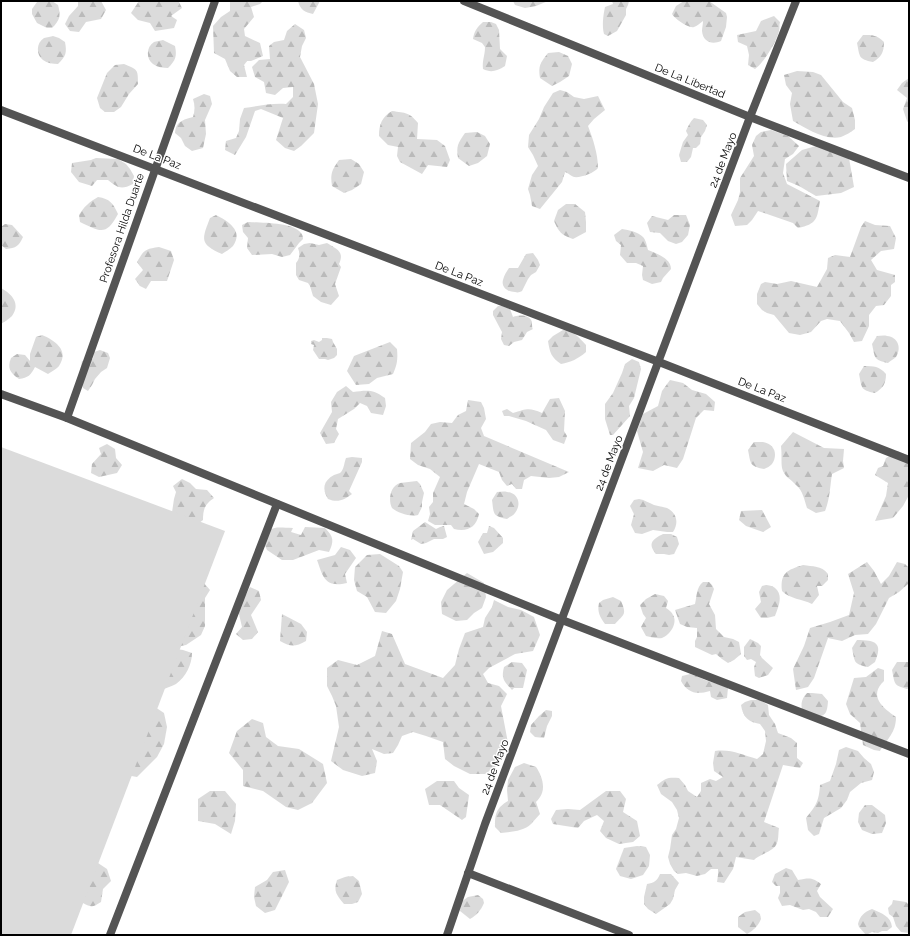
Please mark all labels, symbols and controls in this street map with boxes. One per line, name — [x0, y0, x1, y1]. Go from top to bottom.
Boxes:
street label: De La Libertad — [653, 61, 727, 101]
street label: 24 de Mayo — [706, 130, 740, 190]
street label: De La Paz — [131, 142, 183, 172]
street label: Profesora Hilda Duarte — [97, 171, 147, 284]
street label: De La Paz — [433, 259, 485, 289]
street label: De La Paz — [736, 375, 788, 405]
street label: 24 de Mayo — [592, 433, 626, 493]
street label: 24 de Mayo — [478, 737, 512, 797]

